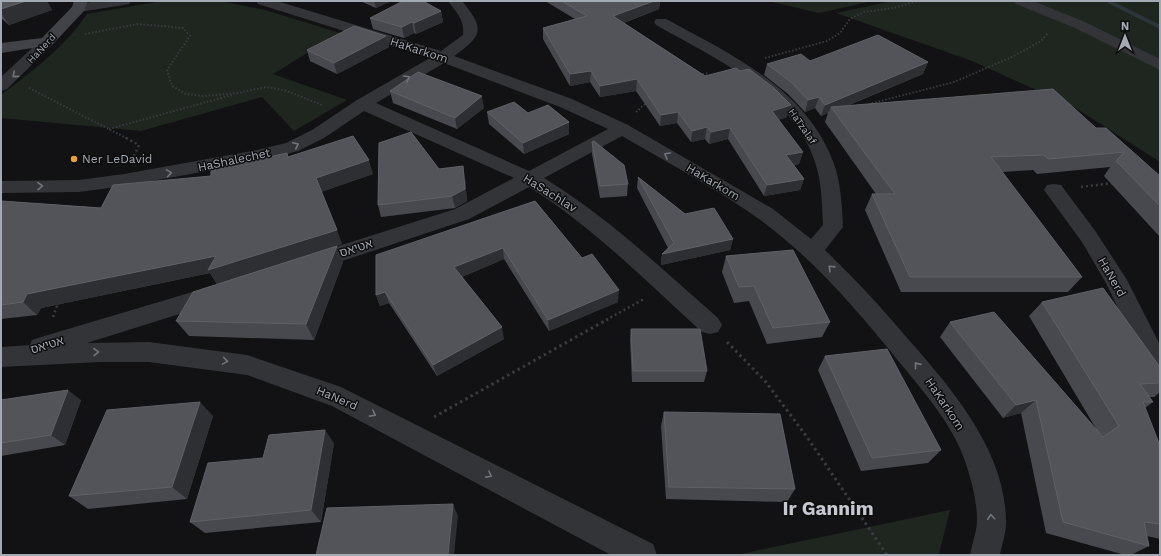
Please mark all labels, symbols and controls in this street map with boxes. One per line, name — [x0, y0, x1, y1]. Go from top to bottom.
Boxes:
north arrow — [1105, 16, 1145, 56]
text: N — [1121, 20, 1129, 33]
street label: HaNerd — [25, 31, 58, 65]
street label: HaKarkom — [388, 34, 450, 66]
one-way arrow — [12, 70, 19, 77]
one-way arrow — [403, 76, 410, 83]
street label: HaTzalaf — [786, 106, 819, 146]
one-way arrow — [291, 142, 299, 150]
street label: HaShalechet — [196, 145, 272, 175]
place label: Ner LeDavid — [82, 152, 152, 166]
one-way arrow — [664, 152, 671, 159]
marker: Ner LeDavid — [69, 154, 79, 164]
street label: HaKarkom — [684, 161, 742, 203]
one-way arrow — [166, 169, 172, 178]
street label: HaSachlav — [521, 171, 580, 215]
one-way arrow — [37, 182, 43, 191]
street label: אטיאס — [338, 236, 375, 260]
street label: HaNerd — [1095, 255, 1129, 299]
one-way arrow — [828, 265, 836, 273]
street label: אטיאס — [29, 333, 66, 357]
one-way arrow — [93, 348, 99, 357]
one-way arrow — [222, 357, 228, 365]
one-way arrow — [915, 362, 922, 370]
street label: HaKarkom — [922, 375, 968, 433]
street label: HaNerd — [314, 383, 360, 413]
one-way arrow — [369, 410, 376, 417]
one-way arrow — [484, 470, 492, 477]
district label: Ir Gannim — [782, 497, 874, 520]
one-way arrow — [987, 514, 996, 520]

